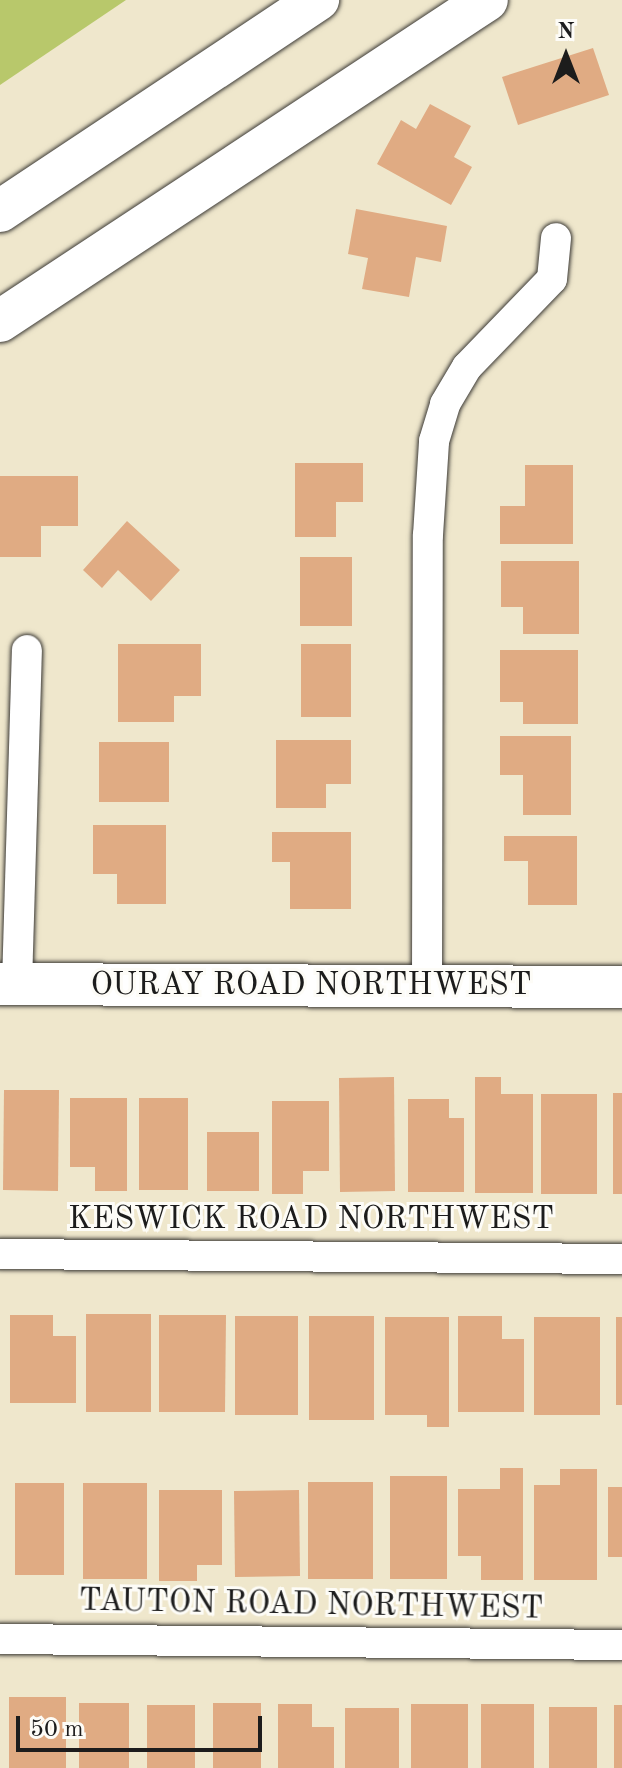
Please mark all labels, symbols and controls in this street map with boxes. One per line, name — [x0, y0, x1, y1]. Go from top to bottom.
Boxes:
north arrow — [526, 16, 606, 96]
text: N — [558, 21, 574, 43]
street label: OURAY ROAD NORTHWEST — [91, 967, 531, 1005]
street label: KESWICK ROAD NORTHWEST — [68, 1201, 554, 1239]
street label: TAUTON ROAD NORTHWEST — [78, 1583, 544, 1629]
scale bar — [20, 1700, 266, 1750]
text: 50 m — [30, 1718, 84, 1742]

